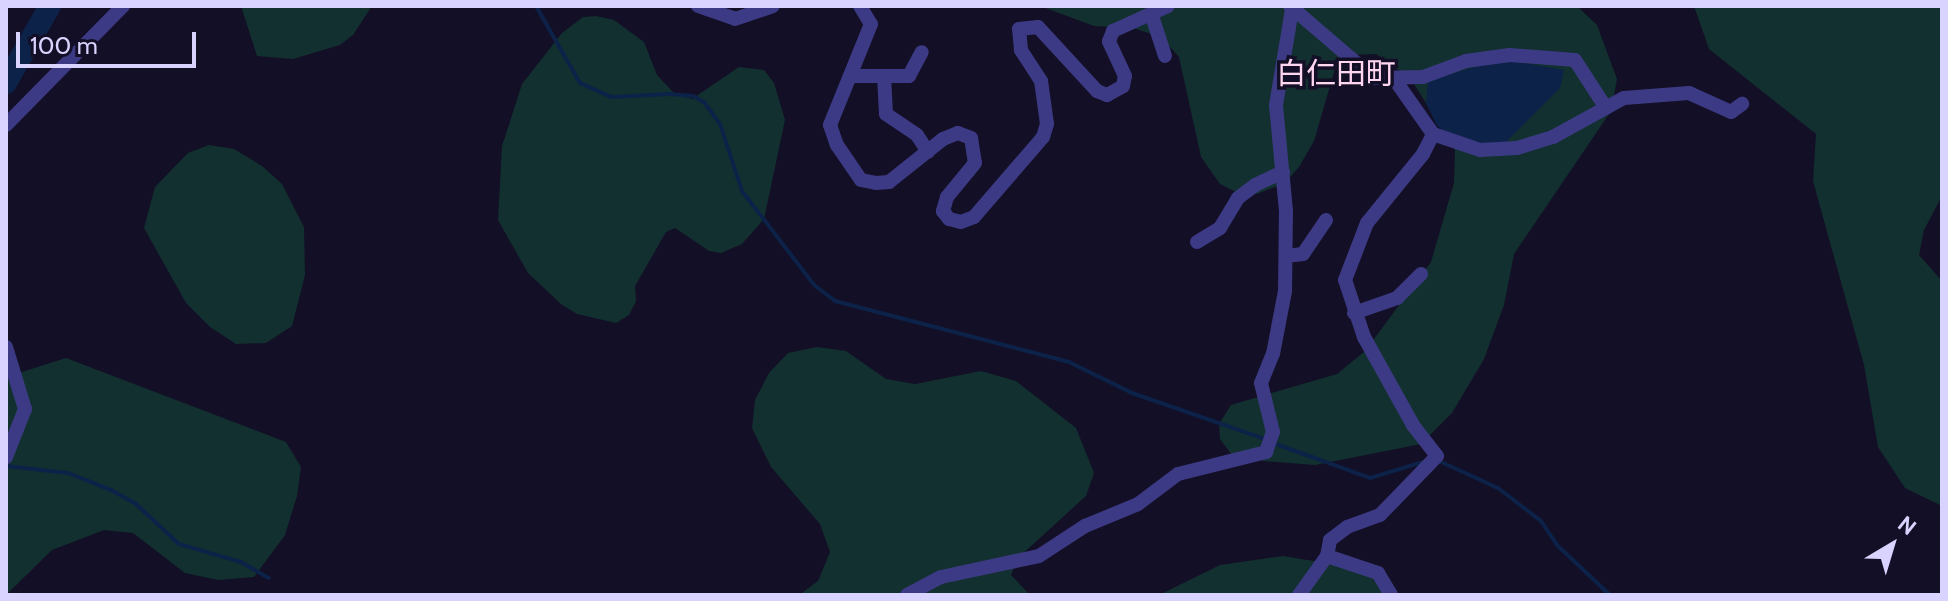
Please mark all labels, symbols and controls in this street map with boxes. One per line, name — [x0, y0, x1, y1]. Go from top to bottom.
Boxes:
scale bar — [20, 16, 200, 66]
text: 100 m — [30, 31, 98, 60]
district label: 白仁田町 — [1276, 56, 1396, 92]
north arrow — [1852, 505, 1932, 585]
text: N — [1893, 510, 1922, 541]

